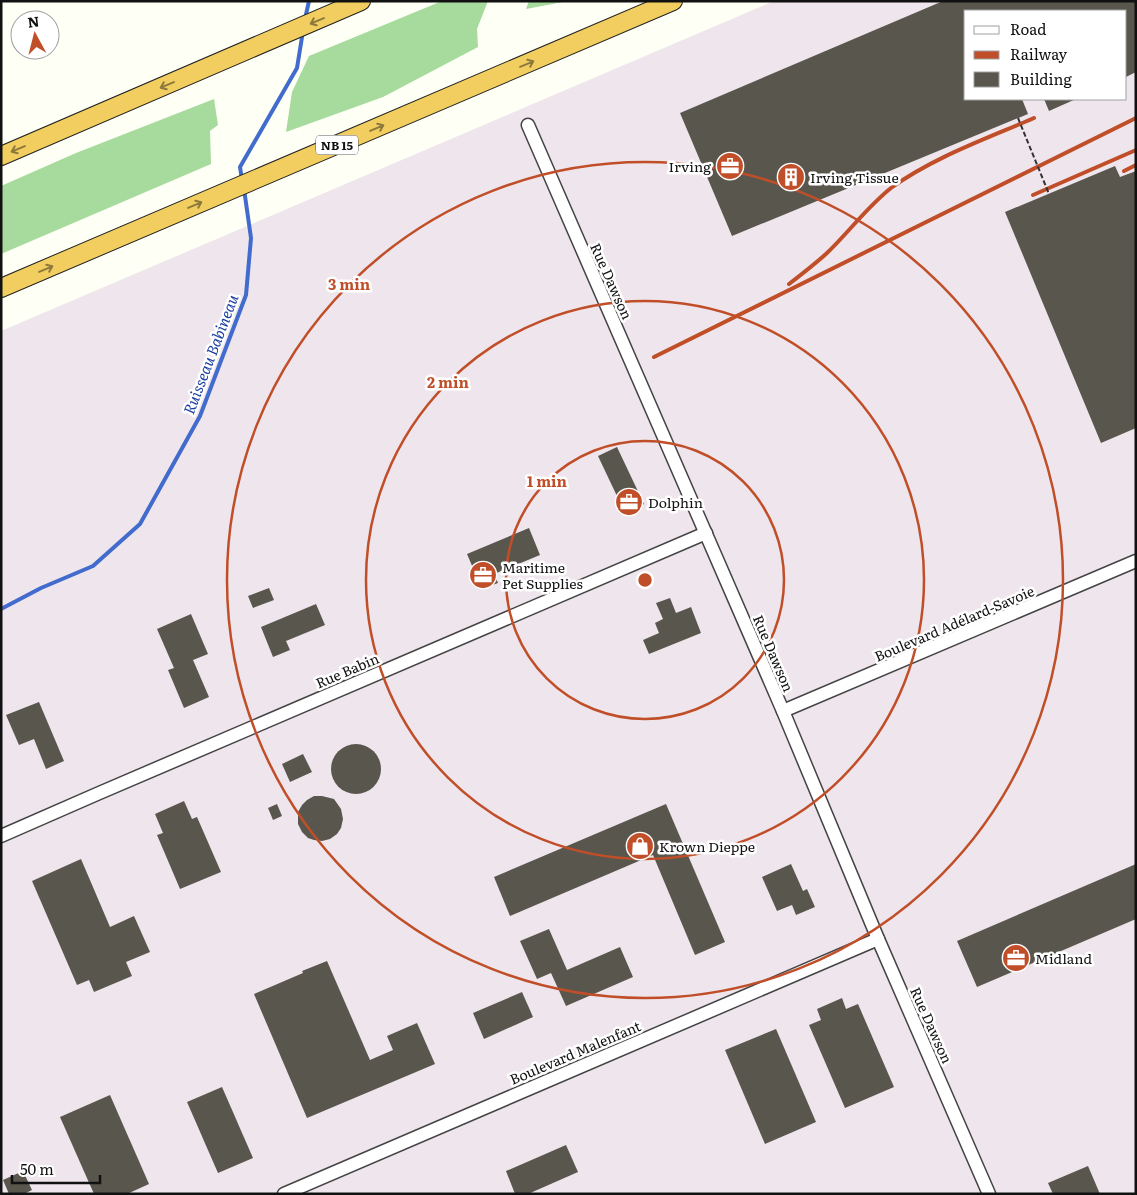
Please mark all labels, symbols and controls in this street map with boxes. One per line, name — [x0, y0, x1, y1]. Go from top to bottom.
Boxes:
north arrow — [10, 10, 60, 60]
text: N — [26, 10, 41, 32]
legend — [964, 10, 1127, 100]
one-way arrow — [310, 16, 325, 26]
text: Road — [1010, 17, 1046, 40]
text: Railway — [1010, 42, 1068, 65]
one-way arrow — [519, 58, 534, 67]
text: Building — [1010, 67, 1072, 90]
one-way arrow — [160, 80, 175, 90]
one-way arrow — [369, 122, 384, 132]
road number: NB 15 — [316, 136, 358, 154]
one-way arrow — [11, 145, 26, 155]
office icon: Irving — [715, 151, 745, 181]
place label: Irving — [669, 156, 711, 176]
building icon: Irving Tissue — [776, 162, 806, 192]
place label: Irving Tissue — [810, 167, 899, 187]
one-way arrow — [188, 200, 203, 209]
street label: Rue Dawson — [586, 240, 638, 322]
one-way arrow — [38, 264, 53, 274]
text: 3 min — [328, 272, 371, 295]
water label: Ruisseau Babineau — [177, 291, 244, 417]
text: 2 min — [427, 370, 470, 393]
text: 1 min — [527, 469, 568, 492]
office icon: Dolphin — [614, 487, 644, 517]
place label: Dolphin — [648, 492, 703, 512]
place label: Maritime Pet Supplies — [502, 557, 583, 593]
office icon: Maritime Pet Supplies — [468, 560, 498, 590]
centre of rings — [636, 571, 654, 589]
street label: Boulevard Adélard-Savoie — [871, 580, 1037, 666]
street label: Rue Dawson — [749, 611, 799, 695]
street label: Rue Babin — [312, 648, 382, 692]
shop icon: Krown Dieppe — [625, 831, 655, 861]
place label: Krown Dieppe — [659, 836, 755, 856]
office icon: Midland — [1001, 943, 1031, 973]
place label: Midland — [1035, 948, 1092, 968]
street label: Rue Dawson — [906, 984, 958, 1066]
street label: Boulevard Malenfant — [506, 1015, 644, 1089]
scale bar — [12, 1152, 100, 1184]
text: 50 m — [20, 1157, 54, 1180]

